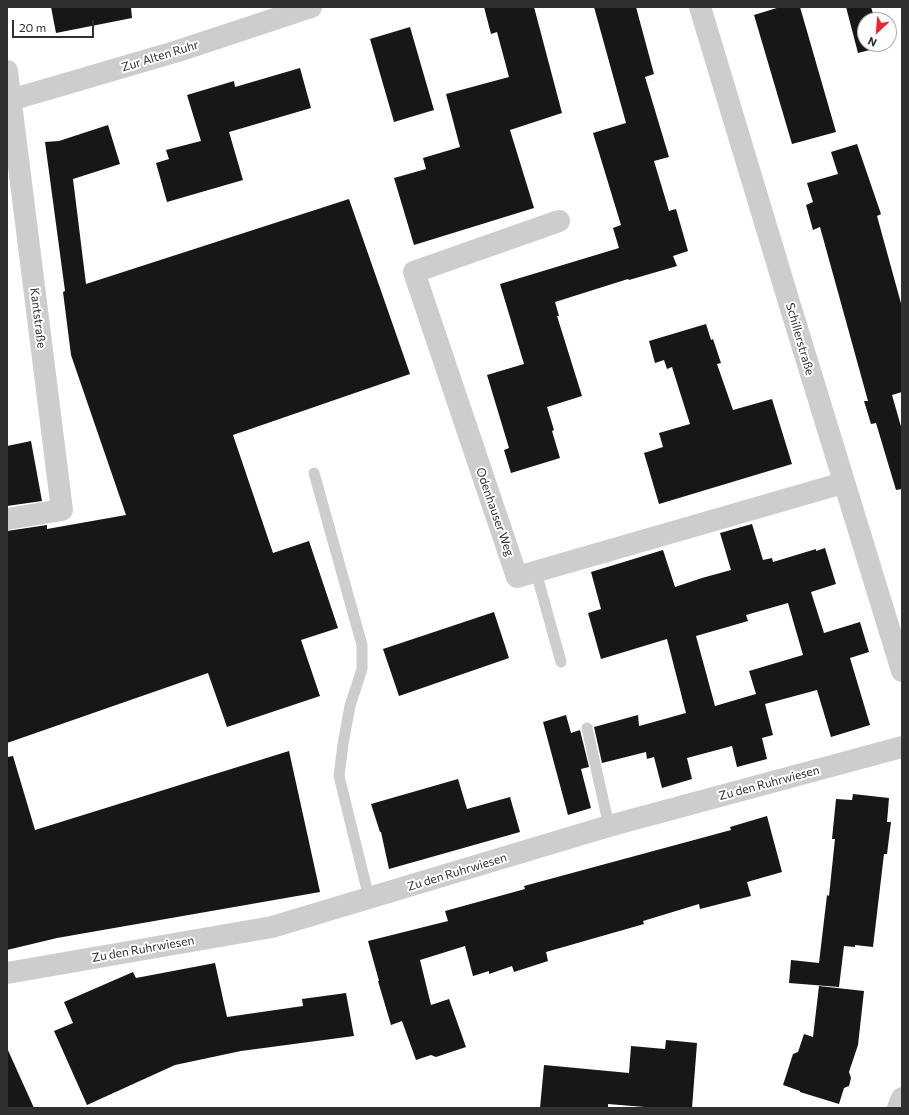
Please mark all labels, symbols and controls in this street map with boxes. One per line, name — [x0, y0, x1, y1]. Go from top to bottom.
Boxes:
scale bar — [14, 12, 96, 38]
north arrow — [857, 12, 897, 52]
text: 20 m — [19, 20, 46, 34]
text: N — [865, 35, 879, 50]
street label: Zur Alten Ruhr — [120, 37, 200, 75]
street label: Kantstraße — [27, 287, 49, 349]
street label: Schillerstraße — [783, 301, 817, 377]
street label: Odenhauser Weg — [473, 466, 517, 558]
street label: Zu den Ruhrwiesen — [717, 763, 821, 803]
street label: Zu den Ruhrwiesen — [405, 850, 509, 894]
street label: Zu den Ruhrwiesen — [91, 933, 195, 965]

